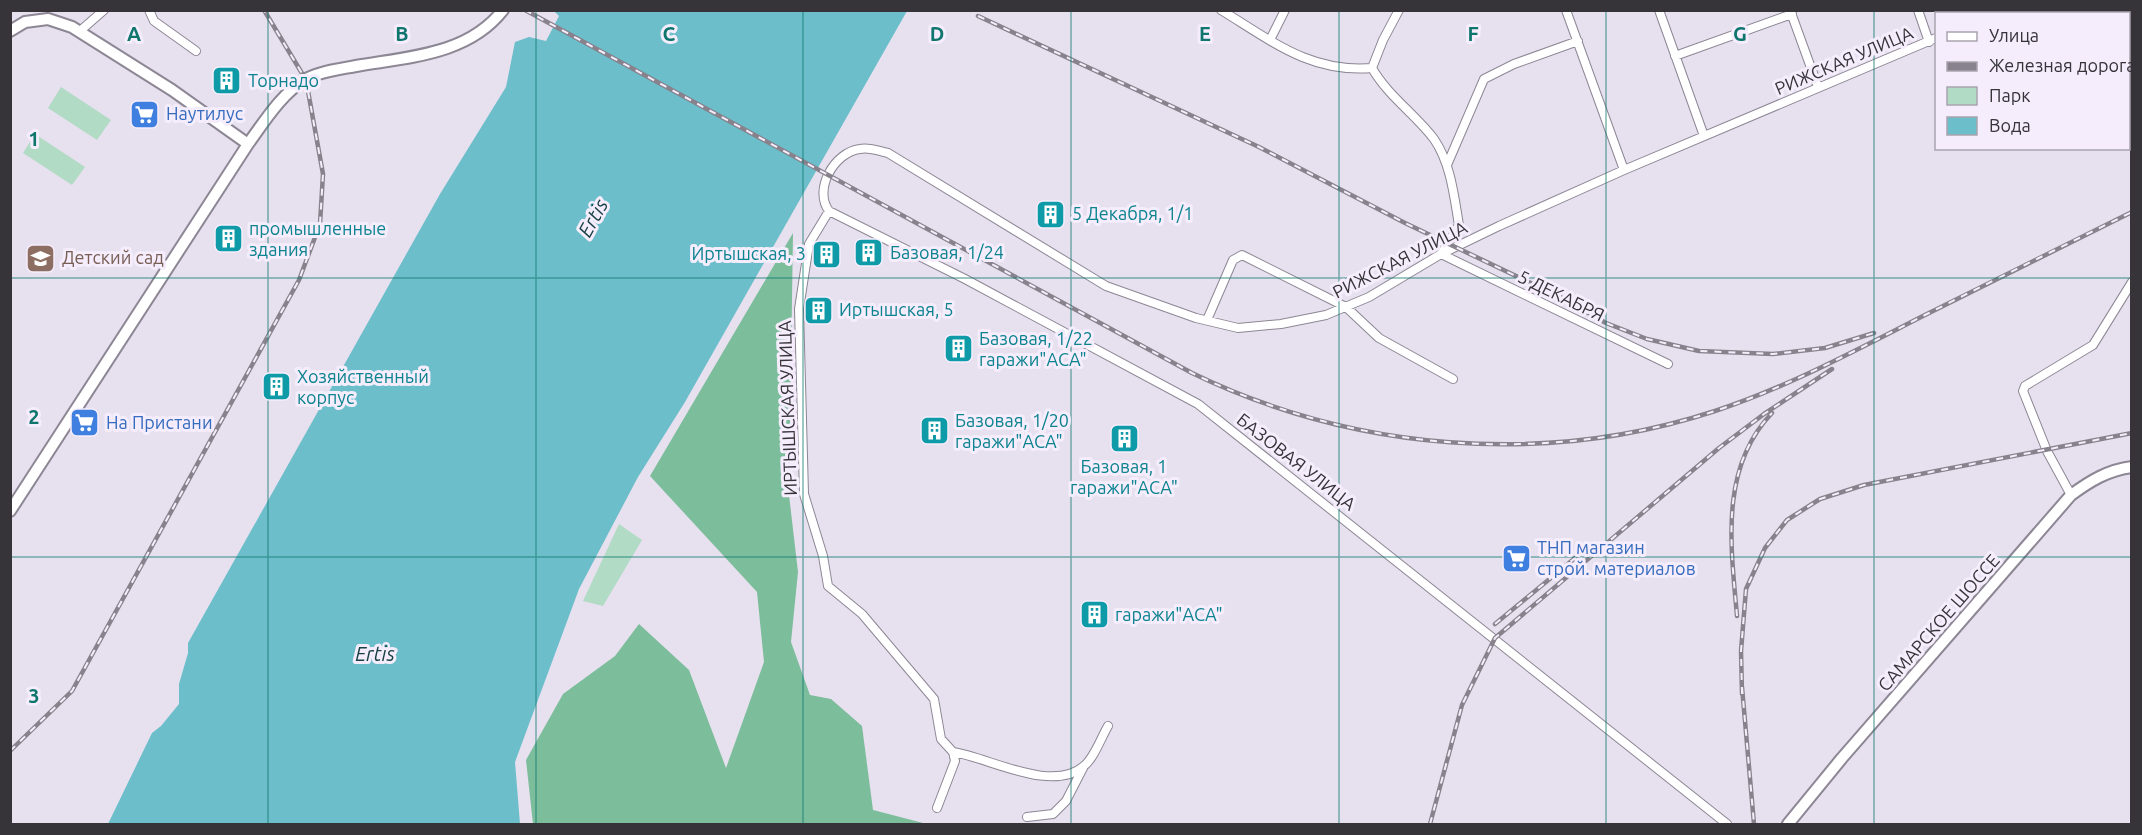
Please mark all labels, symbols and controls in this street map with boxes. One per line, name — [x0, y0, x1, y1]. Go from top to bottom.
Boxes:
legend — [1935, 12, 2130, 150]
text: A — [127, 22, 141, 45]
text: B — [395, 22, 409, 45]
text: C — [663, 22, 676, 45]
text: D — [930, 22, 944, 45]
text: E — [1199, 22, 1211, 45]
text: F — [1467, 22, 1479, 45]
text: G — [1733, 22, 1747, 45]
street label: РИЖСКАЯ УЛИЦА — [1772, 22, 1916, 98]
text: Улица — [1989, 25, 2039, 45]
text: Железная дорога — [1989, 55, 2136, 75]
building icon: Торнадо — [211, 65, 243, 97]
place label: Торнадо — [248, 70, 319, 90]
text: Парк — [1989, 85, 2030, 105]
supermarket icon: Наутилус — [129, 98, 161, 130]
place label: Наутилус — [166, 103, 243, 123]
text: Вода — [1989, 115, 2031, 135]
text: 1 — [28, 127, 40, 150]
water label: Ertis — [573, 194, 613, 241]
building icon: 5 Декабря, 1/1 — [1035, 198, 1067, 230]
place label: 5 Декабря, 1/1 — [1072, 203, 1193, 223]
street label: РИЖСКАЯ УЛИЦА — [1329, 216, 1470, 302]
place label: промышленные здания — [249, 218, 386, 259]
building icon: промышленные здания — [212, 223, 244, 255]
building icon: Базовая, 1/24 — [853, 237, 885, 269]
building icon: Иртышская, 3 — [811, 238, 843, 270]
school or university icon: Детский сад — [25, 242, 57, 274]
place label: Базовая, 1/24 — [890, 242, 1004, 262]
place label: Иртышская, 3 — [691, 243, 806, 263]
place label: Детский сад — [62, 247, 164, 267]
street label: 5 ДЕКАБРЯ — [1515, 266, 1608, 325]
building icon: Иртышская, 5 — [802, 294, 834, 326]
place label: Иртышская, 5 — [839, 299, 954, 319]
street label: ИРТЫШСКАЯ УЛИЦА — [774, 320, 800, 496]
place label: Базовая, 1/22 гаражи"ACА" — [979, 328, 1093, 369]
building icon: Базовая, 1/22 гаражи"ACА" — [942, 333, 974, 365]
place label: Хозяйственный корпус — [297, 366, 429, 407]
building icon: Хозяйственный корпус — [260, 371, 292, 403]
text: 2 — [28, 405, 40, 428]
supermarket icon: На Пристани — [69, 407, 101, 439]
street label: БАЗОВАЯ УЛИЦА — [1233, 409, 1360, 514]
place label: Базовая, 1/20 гаражи"ACА" — [955, 410, 1069, 451]
place label: На Пристани — [106, 412, 213, 432]
building icon: Базовая, 1/20 гаражи"ACА" — [918, 415, 950, 447]
building icon: Базовая, 1 гаражи"ACА" — [1108, 422, 1140, 454]
place label: Базовая, 1 гаражи"ACА" — [1070, 456, 1178, 497]
place label: ТНП магазин строй. материалов — [1537, 537, 1696, 578]
supermarket icon: ТНП магазин строй. материалов — [1500, 542, 1532, 574]
street label: САМАРСКОЕ ШОССЕ — [1873, 550, 2003, 695]
building icon: гаражи"ACА" — [1078, 599, 1110, 631]
place label: гаражи"ACА" — [1115, 604, 1223, 624]
water label: Ertis — [355, 642, 395, 665]
text: 3 — [28, 684, 40, 707]

